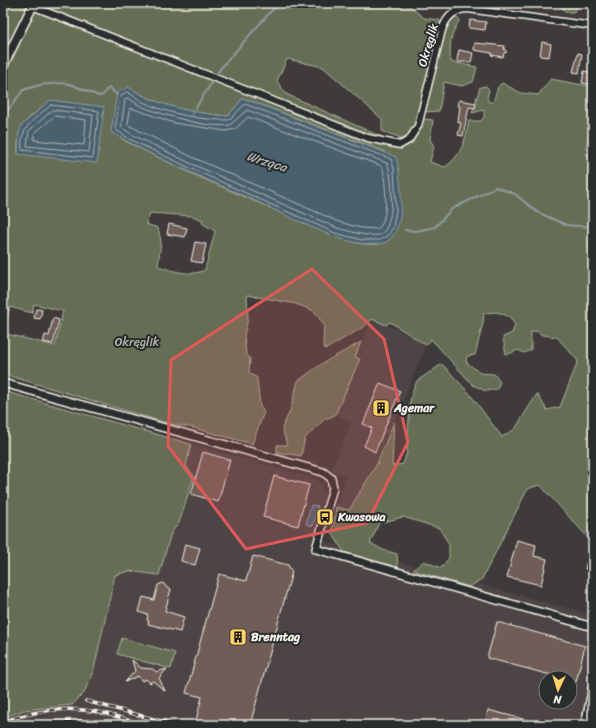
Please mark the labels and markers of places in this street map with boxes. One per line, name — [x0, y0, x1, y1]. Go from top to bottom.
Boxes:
place label: Agemar — [393, 397, 435, 419]
building icon: Agemar — [371, 398, 391, 418]
place label: Kwasowa — [337, 506, 387, 528]
bus stop icon: Kwasowa — [315, 507, 335, 527]
place label: Brenntag — [251, 626, 301, 648]
building icon: Brenntag — [228, 627, 248, 647]

